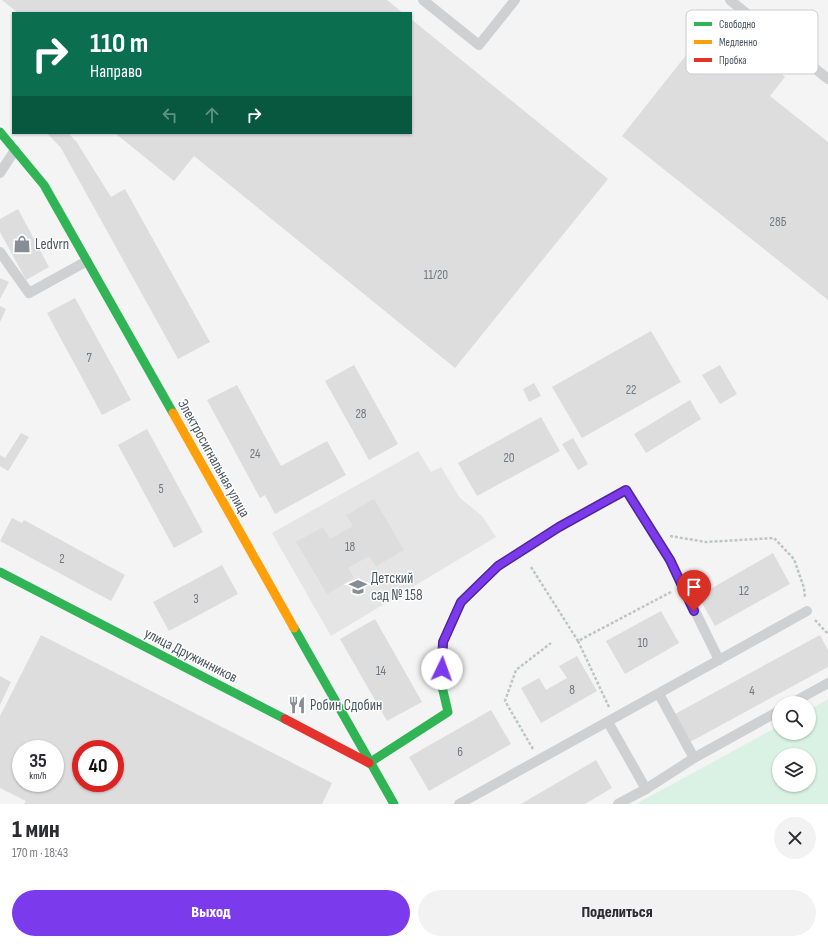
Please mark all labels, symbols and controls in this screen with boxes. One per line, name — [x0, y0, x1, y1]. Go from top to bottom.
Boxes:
legend — [686, 10, 818, 74]
text: Свободно — [719, 18, 756, 31]
text: 110 m — [90, 27, 148, 60]
icon: right — [24, 28, 76, 80]
text: Медленно — [719, 36, 758, 49]
text: Пробка — [719, 54, 747, 67]
text: Направо — [90, 61, 142, 82]
icon: left — [159, 104, 181, 126]
icon: ahead — [201, 104, 223, 126]
icon: right — [243, 104, 265, 126]
house number: 28Б — [770, 214, 787, 230]
shop icon: Ledvrn — [12, 234, 32, 254]
place label: Ledvrn — [35, 235, 69, 254]
house number: 11/20 — [424, 267, 448, 283]
house number: 7 — [86, 350, 92, 366]
house number: 22 — [626, 382, 636, 398]
street label: Электросигнальная улица — [173, 396, 254, 521]
house number: 28 — [355, 406, 367, 422]
house number: 24 — [250, 446, 261, 462]
house number: 20 — [503, 450, 515, 466]
house number: 5 — [158, 481, 164, 497]
house number: 18 — [345, 539, 355, 555]
house number: 2 — [59, 551, 65, 567]
place label: Детский сад № 158 — [371, 569, 423, 605]
pin — [677, 570, 711, 611]
icon: arrive — [683, 576, 705, 598]
school or university icon: Детский сад № 158 — [348, 577, 368, 597]
house number: 12 — [739, 583, 749, 599]
house number: 3 — [193, 591, 199, 607]
street label: улица Дружинников — [141, 624, 241, 687]
house number: 10 — [638, 635, 648, 651]
position arrow — [421, 648, 463, 690]
house number: 14 — [376, 663, 387, 679]
house number: 8 — [569, 682, 575, 698]
house number: 4 — [749, 683, 755, 699]
restaurant icon: Робин Сдобин — [287, 695, 307, 715]
place label: Робин Сдобин — [310, 696, 382, 715]
map controls — [772, 696, 816, 792]
button: search — [772, 696, 816, 740]
speed limit sign: 40 — [72, 740, 124, 792]
house number: 6 — [457, 744, 463, 760]
button: layers — [772, 748, 816, 792]
text: 35 — [29, 749, 47, 773]
text: km/h — [29, 770, 47, 782]
text: 1 мин — [12, 815, 60, 844]
button: close — [774, 817, 816, 859]
text: 170 m · 18:43 — [12, 845, 68, 861]
button: Выход — [12, 890, 410, 936]
button: Поделиться — [418, 890, 816, 936]

